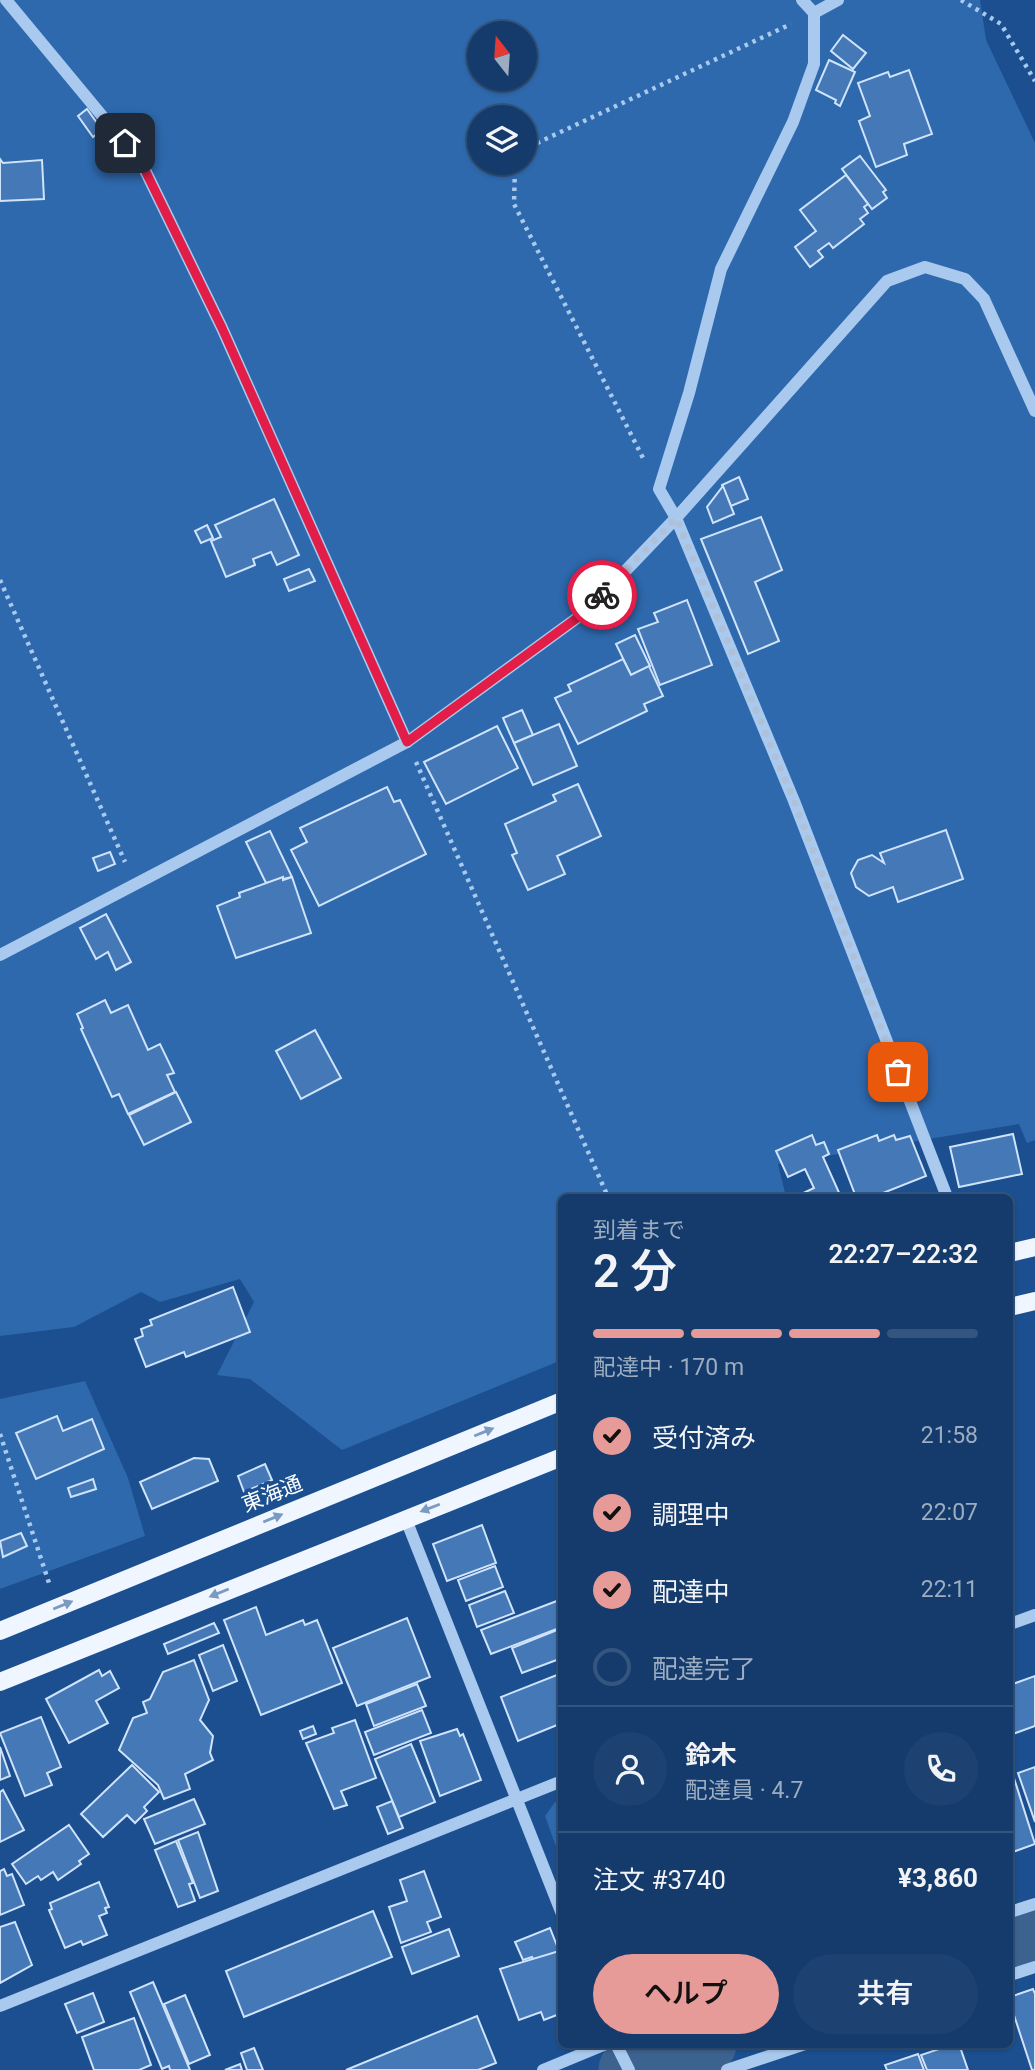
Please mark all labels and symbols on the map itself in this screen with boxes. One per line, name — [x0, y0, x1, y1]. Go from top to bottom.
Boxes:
north arrow — [467, 21, 537, 91]
pin — [95, 113, 155, 173]
courier — [567, 560, 637, 630]
pin — [868, 1042, 928, 1102]
one-way arrow — [474, 1427, 495, 1438]
street label: 東海通 — [238, 1471, 306, 1517]
one-way arrow — [419, 1502, 440, 1513]
one-way arrow — [263, 1513, 284, 1524]
one-way arrow — [208, 1588, 229, 1599]
one-way arrow — [53, 1599, 74, 1610]

